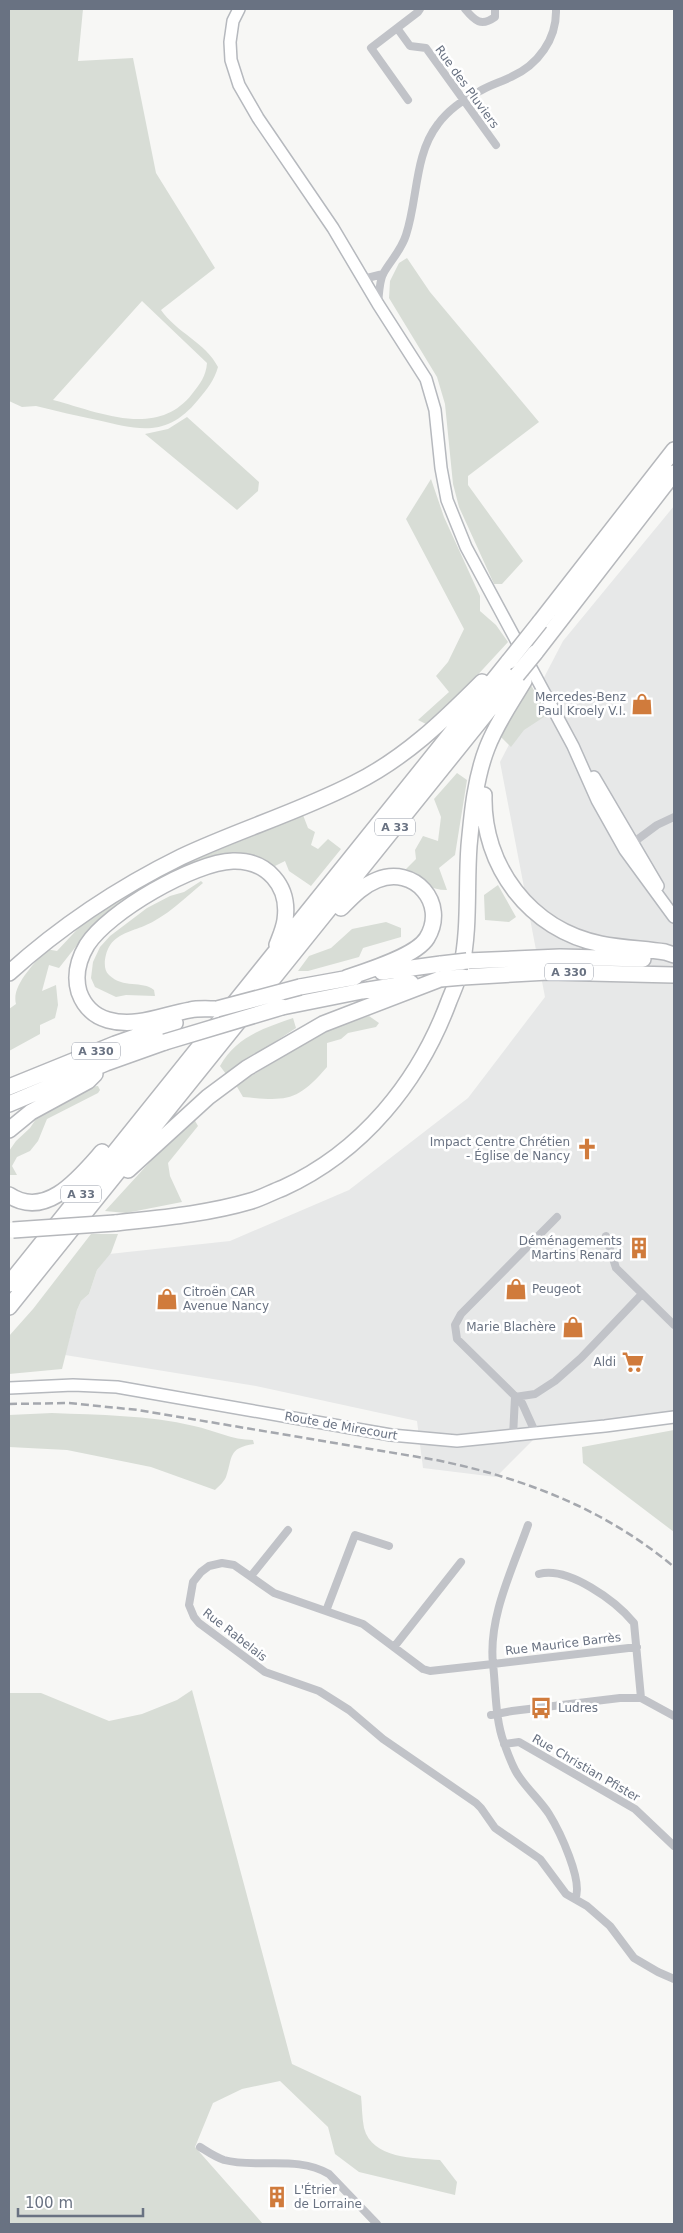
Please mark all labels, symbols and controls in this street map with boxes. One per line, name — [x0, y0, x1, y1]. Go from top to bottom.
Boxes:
street label: Rue des Pluviers — [432, 43, 502, 131]
place label: Mercedes-Benz Paul Kroely V.I. — [535, 690, 626, 718]
shop icon: Mercedes-Benz Paul Kroely V.I. — [629, 691, 655, 717]
road number: A 33 — [375, 819, 415, 836]
road number: A 330 — [545, 964, 593, 980]
road number: A 330 — [72, 1042, 120, 1060]
place label: Impact Centre Chrétien - Église de Nancy — [430, 1135, 570, 1163]
church icon: Impact Centre Chrétien - Église de Nancy — [574, 1136, 600, 1162]
road number: A 33 — [61, 1186, 101, 1202]
place label: Déménagements Martins Renard — [519, 1234, 622, 1262]
building icon: Déménagements Martins Renard — [626, 1235, 652, 1261]
shop icon: Peugeot — [503, 1276, 529, 1302]
place label: Peugeot — [532, 1282, 581, 1296]
place label: Citroën CAR Avenue Nancy — [183, 1285, 269, 1313]
shop icon: Citroën CAR Avenue Nancy — [154, 1286, 180, 1312]
shop icon: Marie Blachère — [560, 1314, 586, 1340]
place label: Marie Blachère — [466, 1320, 556, 1334]
supermarket icon: Aldi — [620, 1349, 646, 1375]
place label: Aldi — [594, 1355, 616, 1369]
street label: Route de Mirecourt — [283, 1409, 399, 1443]
street label: Rue Rabelais — [200, 1606, 270, 1664]
street label: Rue Maurice Barrès — [504, 1630, 622, 1658]
bus stop icon: Ludres — [528, 1695, 554, 1721]
place label: Ludres — [558, 1701, 598, 1715]
street label: Rue Christian Pfister — [530, 1731, 642, 1805]
place label: L'Étrier de Lorraine — [294, 2182, 362, 2211]
building icon: L'Étrier de Lorraine — [264, 2184, 290, 2210]
scale bar — [18, 2186, 142, 2218]
text: 100 m — [25, 2194, 73, 2212]

